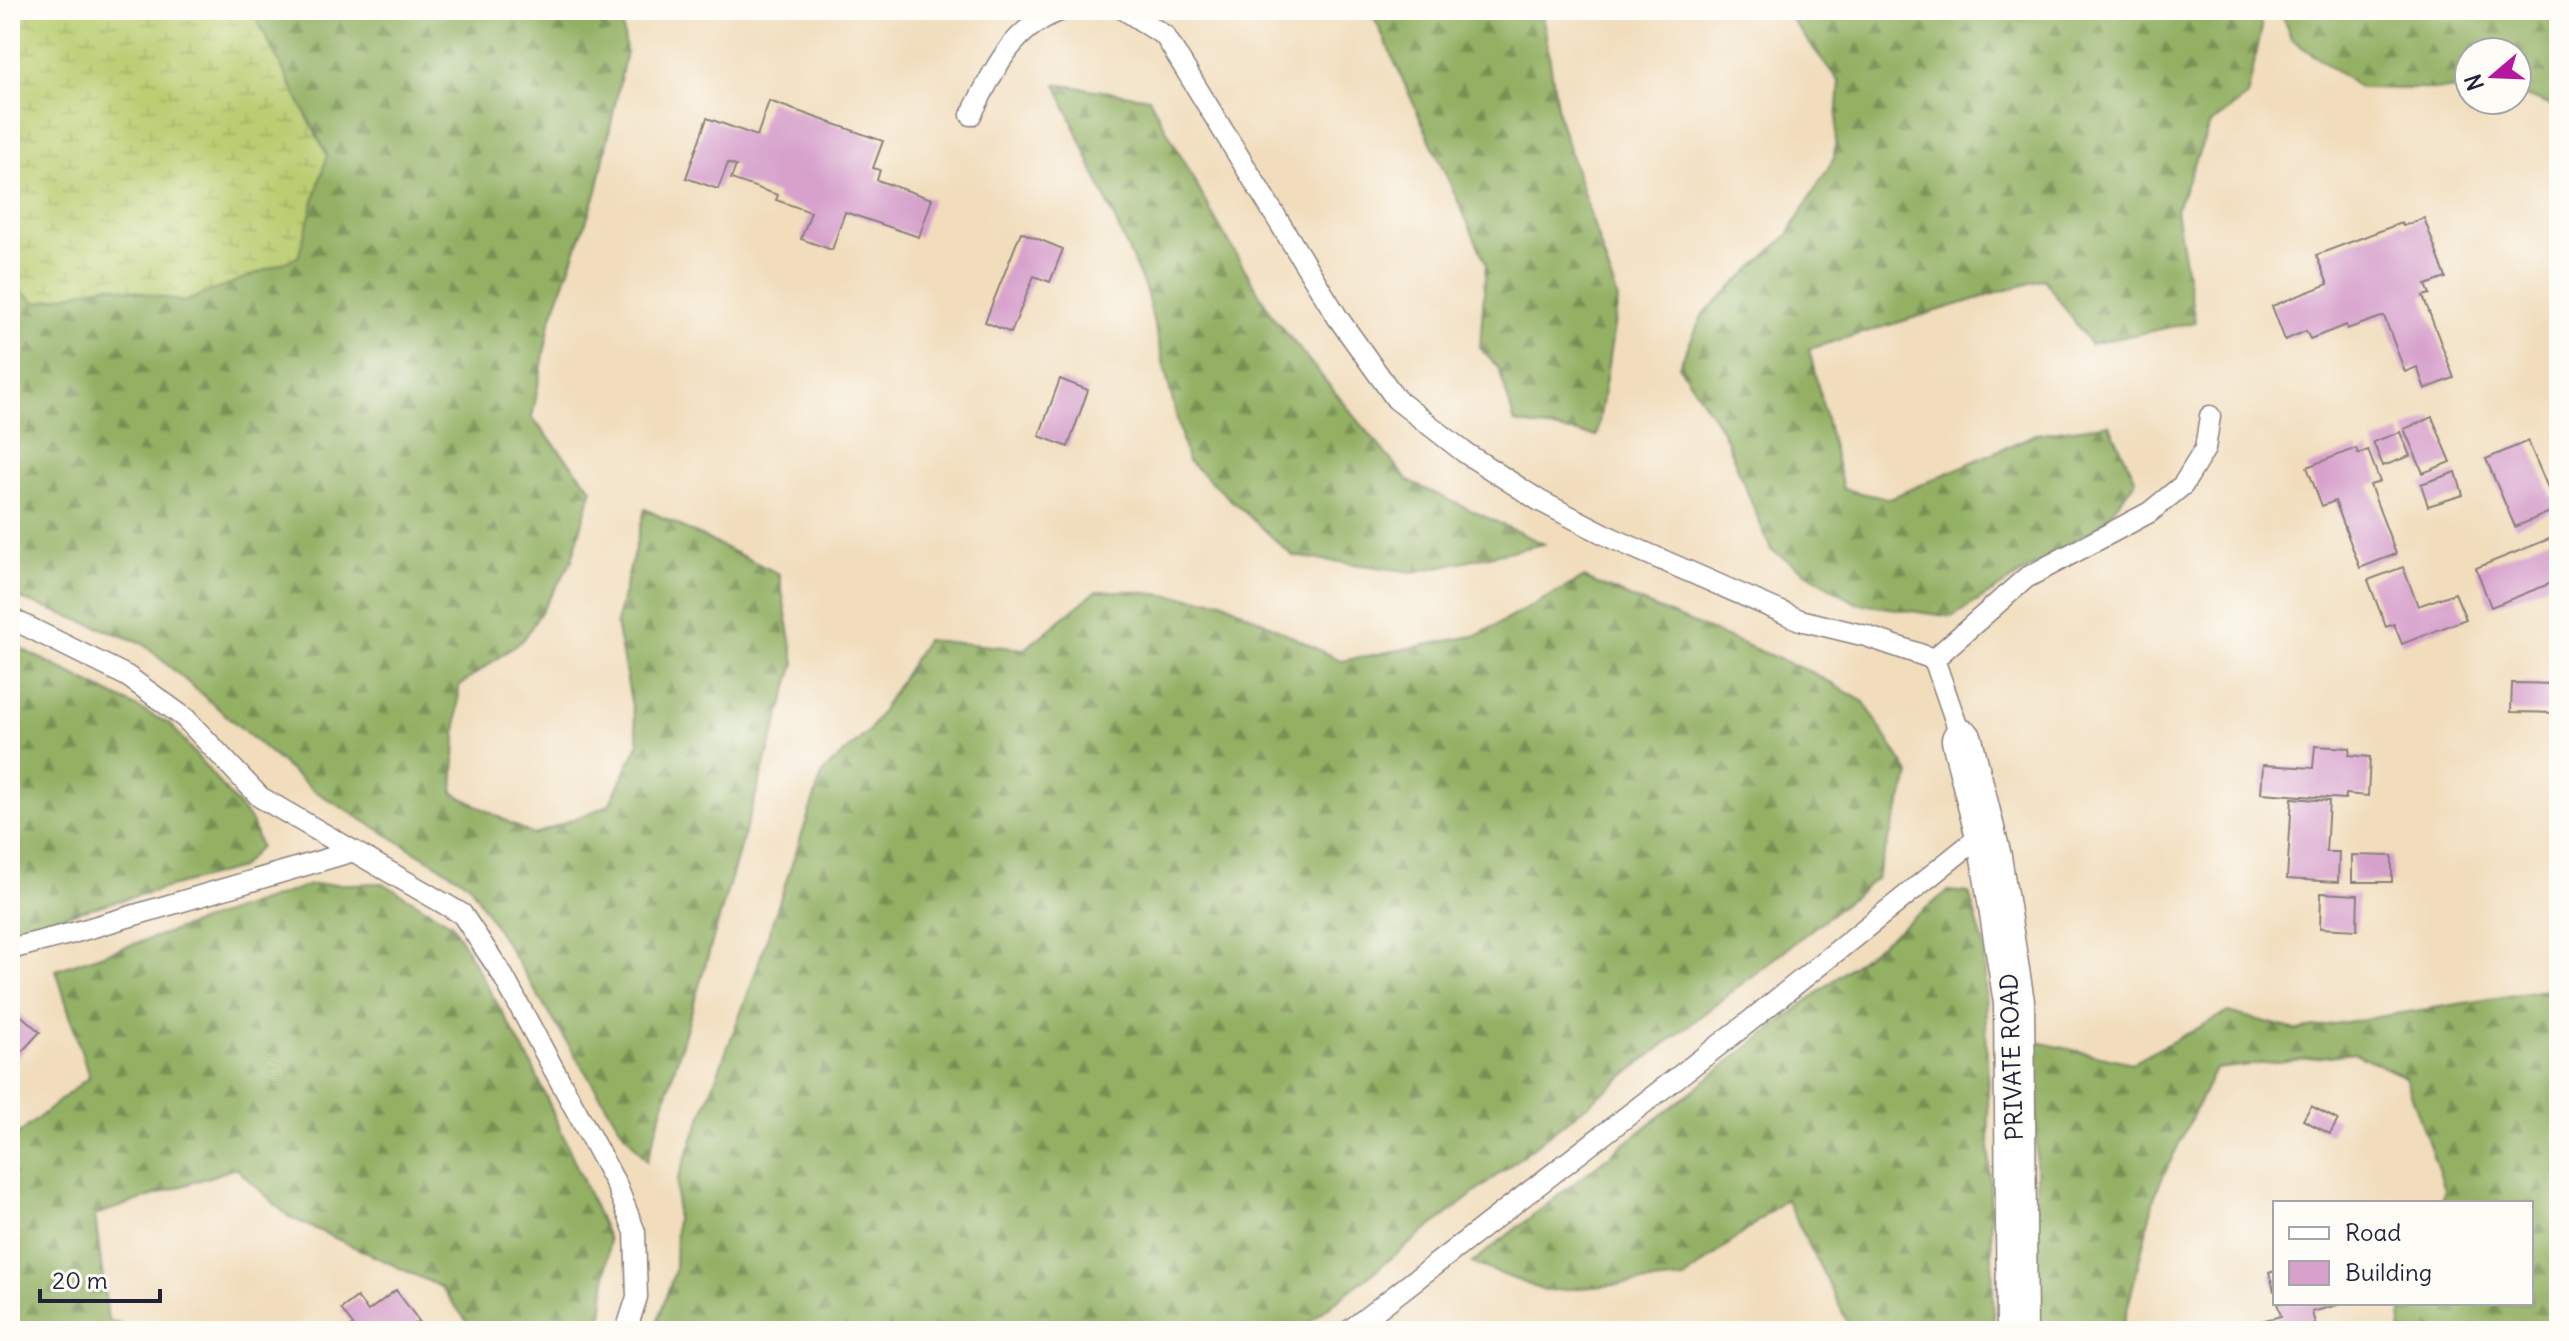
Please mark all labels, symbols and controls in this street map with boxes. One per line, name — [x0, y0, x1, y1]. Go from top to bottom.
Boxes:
north arrow — [2453, 36, 2533, 116]
text: N — [2458, 71, 2490, 94]
street label: PRIVATE ROAD — [1993, 973, 2029, 1141]
legend — [2273, 1201, 2533, 1305]
text: Road — [2345, 1217, 2401, 1247]
scale bar — [40, 1253, 160, 1303]
text: Building — [2345, 1257, 2432, 1287]
text: 20 m — [52, 1265, 108, 1295]

